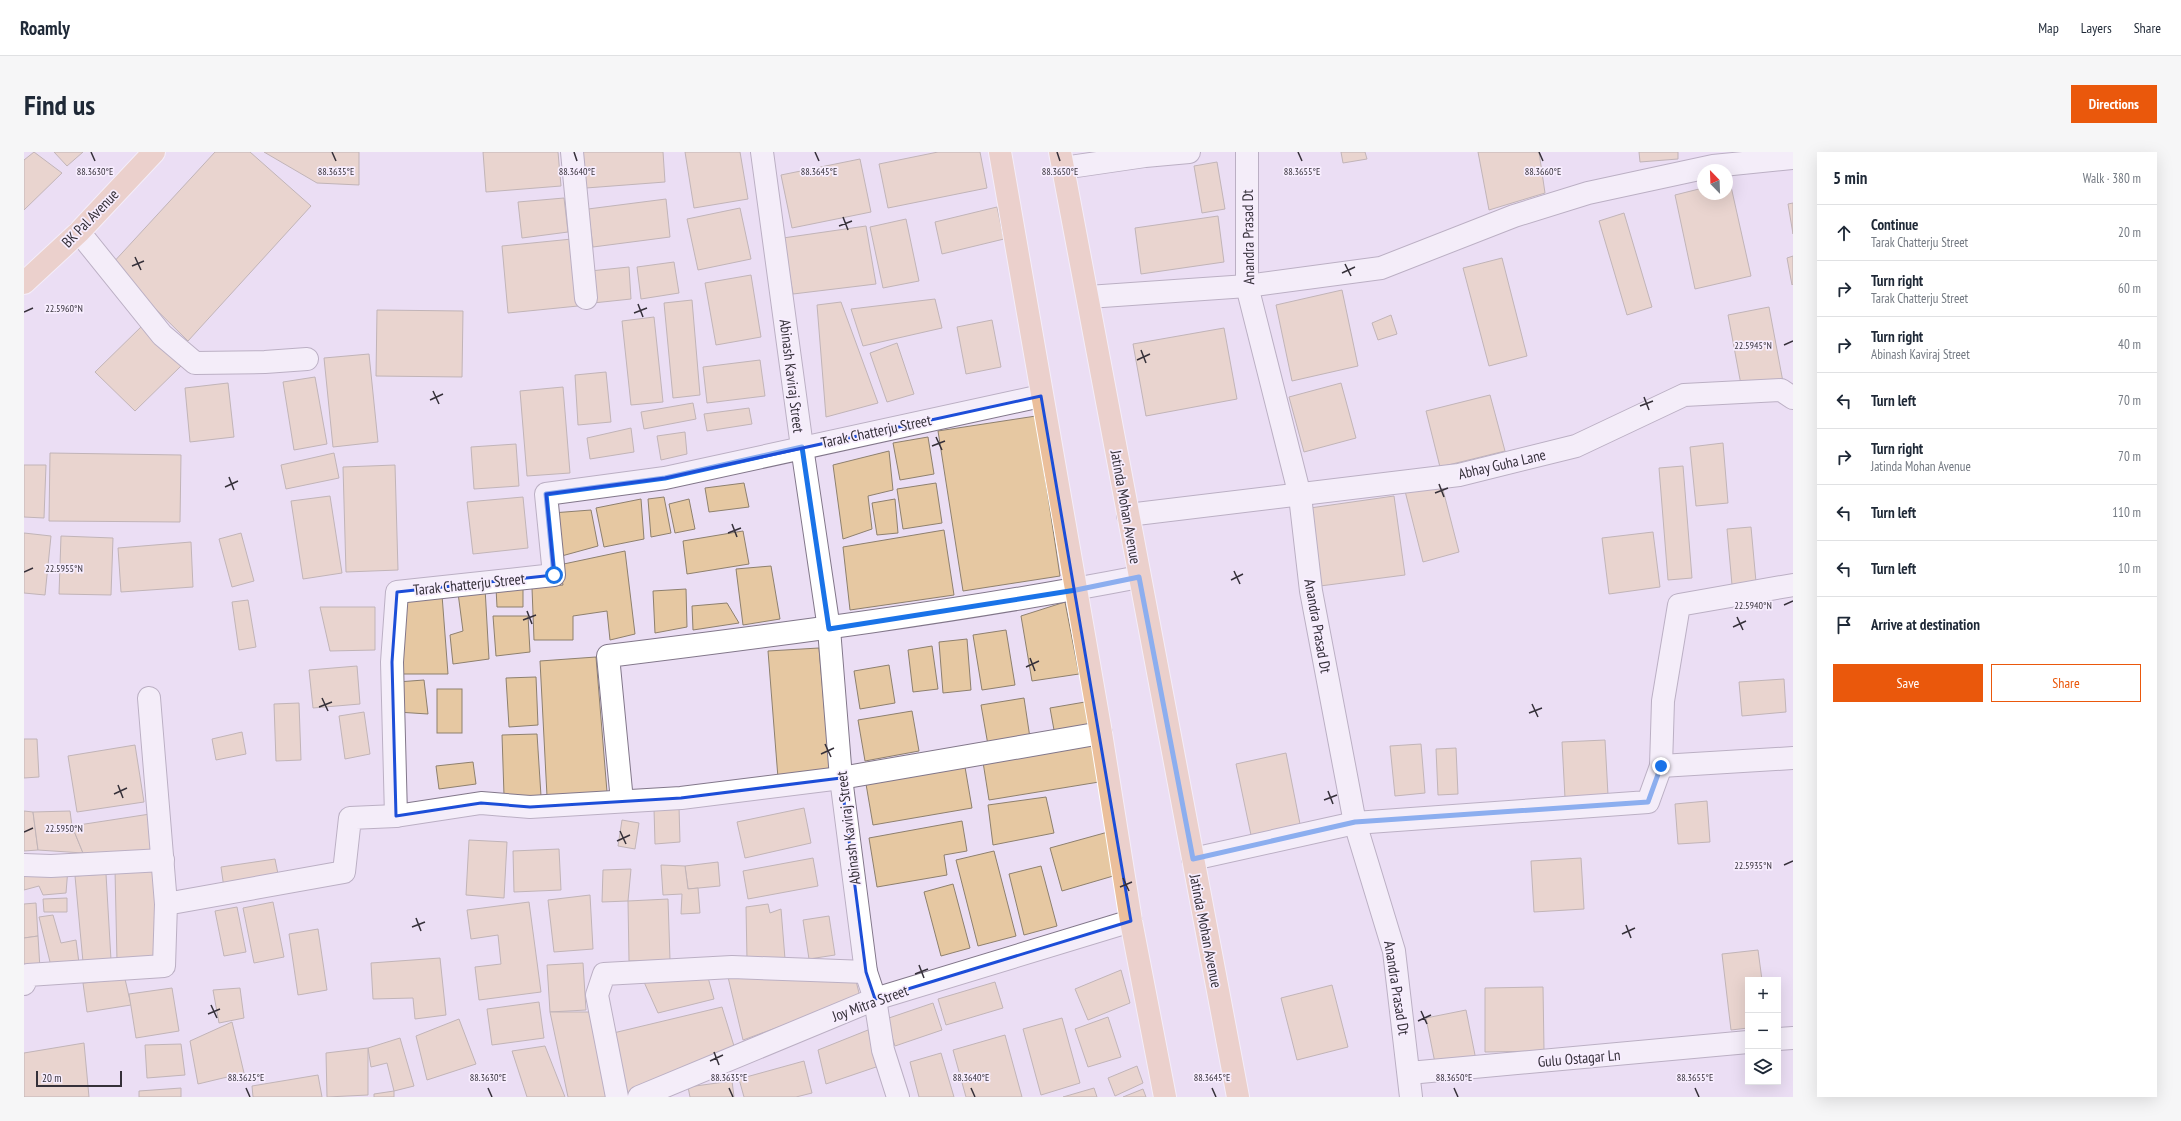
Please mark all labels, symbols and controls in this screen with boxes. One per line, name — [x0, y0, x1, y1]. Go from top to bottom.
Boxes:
text: Roamly — [20, 16, 70, 40]
text: Map — [2038, 19, 2059, 37]
text: Layers — [2081, 19, 2112, 37]
text: Share — [2134, 19, 2161, 37]
button: Directions — [2071, 85, 2157, 123]
text: Find us — [24, 86, 95, 123]
north arrow — [1697, 164, 1733, 200]
text: 88.3630°E — [77, 165, 113, 178]
text: 88.3635°E — [318, 165, 354, 178]
text: 88.3640°E — [559, 165, 595, 178]
text: 88.3645°E — [801, 165, 837, 178]
text: 88.3650°E — [1042, 165, 1078, 178]
text: 88.3655°E — [1284, 165, 1320, 178]
text: 88.3660°E — [1525, 165, 1561, 178]
text: 5 min — [1833, 167, 1867, 189]
text: Walk · 380 m — [2083, 170, 2141, 187]
street label: BK Pal Avenue — [58, 185, 122, 251]
street label: Anandra Prasad Dt — [1238, 189, 1258, 285]
text: Continue — [1871, 215, 1918, 234]
icon: ahead — [1833, 222, 1855, 244]
text: 20 m — [2118, 224, 2141, 241]
text: Tarak Chatterju Street — [1871, 234, 1968, 251]
text: Turn right — [1871, 271, 1923, 290]
icon: right — [1833, 278, 1855, 300]
text: 60 m — [2118, 280, 2141, 297]
text: Tarak Chatterju Street — [1871, 290, 1968, 307]
text: 22.5960°N — [45, 302, 83, 315]
street label: Abinash Kaviraj Street — [776, 318, 808, 434]
text: Turn right — [1871, 327, 1923, 346]
icon: right — [1833, 334, 1855, 356]
text: 40 m — [2118, 336, 2141, 353]
text: 22.5945°N — [1734, 339, 1772, 352]
text: Abinash Kaviraj Street — [1871, 346, 1970, 363]
icon: left — [1833, 390, 1855, 412]
text: Turn left — [1871, 391, 1916, 410]
text: 70 m — [2118, 392, 2141, 409]
street label: Tarak Chatterju Street — [819, 410, 933, 452]
text: Turn right — [1871, 439, 1923, 458]
street label: Abhay Guha Lane — [1456, 445, 1548, 483]
icon: right — [1833, 446, 1855, 468]
street label: Jatinda Mohan Avenue — [1106, 448, 1145, 565]
text: 70 m — [2118, 448, 2141, 465]
text: Jatinda Mohan Avenue — [1871, 458, 1971, 475]
icon: left — [1833, 502, 1855, 524]
text: Turn left — [1871, 503, 1916, 522]
text: 110 m — [2112, 504, 2141, 521]
icon: left — [1833, 558, 1855, 580]
text: Turn left — [1871, 559, 1916, 578]
text: 10 m — [2118, 560, 2141, 577]
text: 22.5955°N — [45, 562, 83, 575]
route start — [545, 566, 563, 584]
street label: Tarak Chatterju Street — [412, 569, 526, 599]
street label: Anandra Prasad Dt — [1300, 577, 1336, 675]
text: 22.5940°N — [1734, 599, 1772, 612]
icon: arrive — [1833, 614, 1855, 636]
text: Arrive at destination — [1871, 615, 1980, 634]
button: Save — [1833, 664, 1983, 702]
button: Share — [1991, 664, 2141, 702]
route end — [1652, 757, 1670, 775]
street label: Abinash Kaviraj Street — [832, 770, 864, 886]
text: 22.5950°N — [45, 822, 83, 835]
text: 22.5935°N — [1734, 859, 1772, 872]
street label: Jatinda Mohan Avenue — [1185, 872, 1226, 989]
street label: Anandra Prasad Dt — [1380, 939, 1414, 1037]
map controls — [1745, 977, 1781, 1085]
button: + — [1745, 977, 1781, 1013]
street label: Joy Mitra Street — [828, 980, 911, 1026]
button: − — [1745, 1013, 1781, 1049]
street label: Gulu Ostagar Ln — [1537, 1045, 1621, 1071]
button: layers — [1745, 1049, 1781, 1085]
scale bar — [36, 1069, 122, 1088]
text: 20 m — [42, 1071, 61, 1085]
text: 88.3625°E — [228, 1071, 264, 1084]
text: 88.3630°E — [470, 1071, 506, 1084]
text: 88.3635°E — [711, 1071, 747, 1084]
text: 88.3640°E — [953, 1071, 989, 1084]
text: 88.3645°E — [1194, 1071, 1230, 1084]
text: 88.3650°E — [1436, 1071, 1472, 1084]
text: 88.3655°E — [1677, 1071, 1713, 1084]

